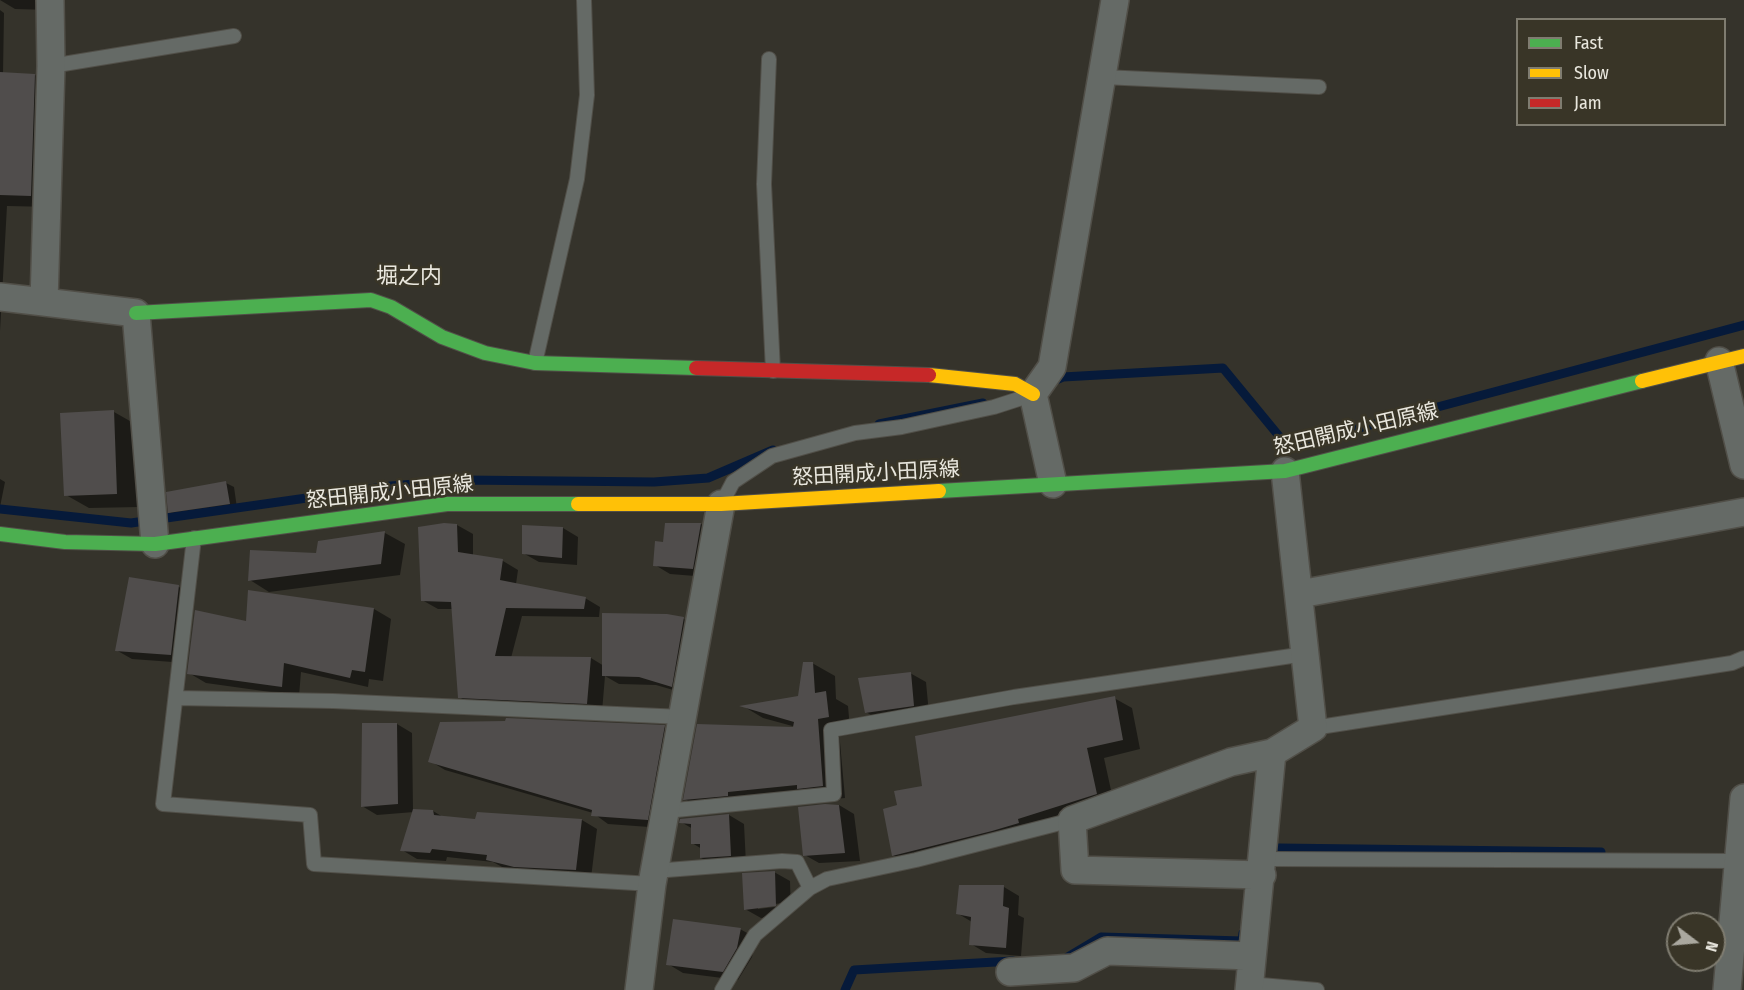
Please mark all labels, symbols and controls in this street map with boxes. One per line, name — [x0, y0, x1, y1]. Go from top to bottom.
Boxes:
legend — [1516, 18, 1726, 126]
text: Fast — [1574, 32, 1603, 54]
text: Slow — [1574, 62, 1609, 84]
text: Jam — [1574, 92, 1602, 114]
district label: 堀之内 — [376, 264, 442, 290]
street label: 怒田開成小田原線 — [1271, 399, 1441, 461]
street label: 怒田開成小田原線 — [791, 457, 961, 491]
street label: 怒田開成小田原線 — [305, 472, 475, 514]
north arrow — [1666, 912, 1726, 972]
text: N — [1701, 939, 1722, 954]

